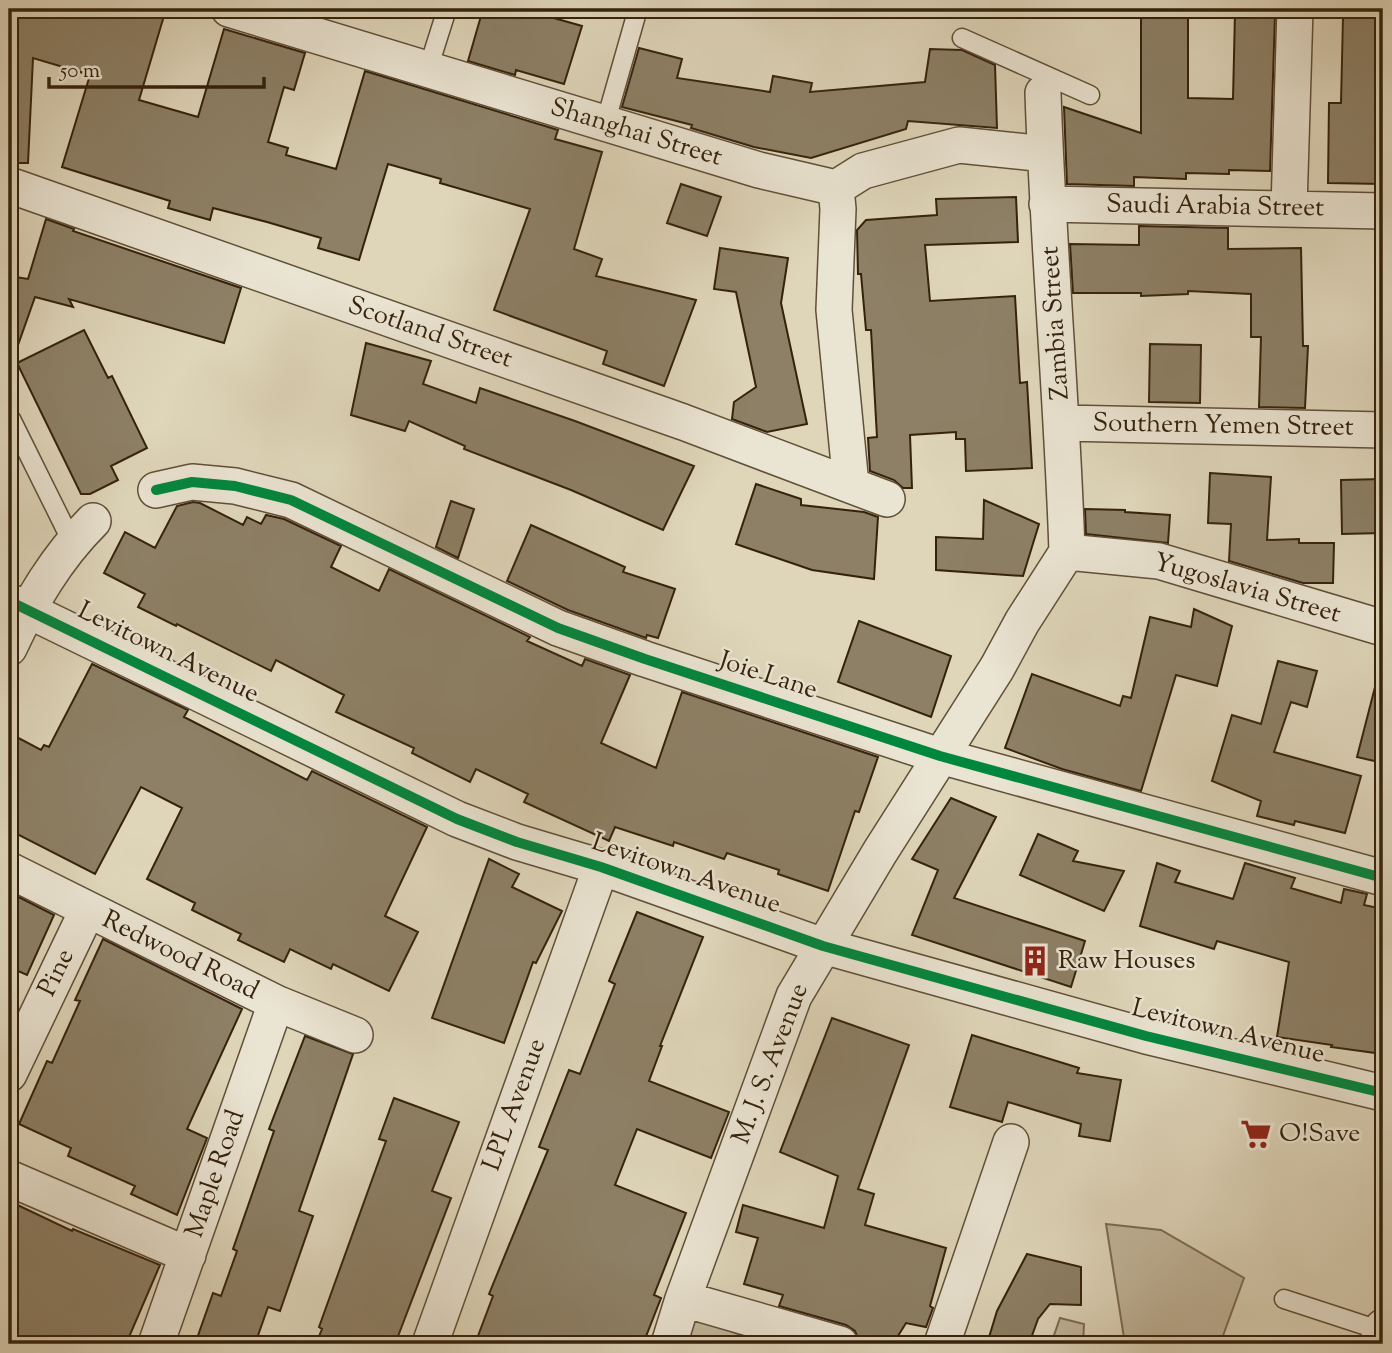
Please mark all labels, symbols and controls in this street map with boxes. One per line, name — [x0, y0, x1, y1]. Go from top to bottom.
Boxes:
scale bar — [49, 46, 264, 90]
text: 50 m — [59, 57, 100, 87]
street label: Shanghai Street — [546, 89, 727, 177]
street label: Saudi Arabia Street — [1106, 187, 1324, 227]
street label: Zambia Street — [1032, 245, 1080, 401]
street label: Scotland Street — [343, 288, 517, 379]
street label: Southern Yemen Street — [1092, 405, 1354, 447]
street label: Yugoslavia Street — [1149, 545, 1345, 633]
street label: Levitown Avenue — [71, 593, 265, 713]
street label: Joie Lane — [712, 642, 822, 709]
street label: Levitown Avenue — [586, 824, 786, 924]
street label: Redwood Road — [95, 902, 265, 1010]
street label: Pine — [30, 943, 84, 1003]
place label: Raw Houses — [1058, 943, 1196, 980]
building icon: Raw Houses — [1018, 944, 1052, 978]
street label: M. J. S. Avenue — [723, 978, 819, 1150]
street label: Levitown Avenue — [1128, 990, 1328, 1074]
street label: LPL Avenue — [474, 1034, 556, 1176]
street label: Maple Road — [177, 1105, 255, 1243]
place label: O!Save — [1279, 1116, 1360, 1153]
supermarket icon: O!Save — [1239, 1117, 1273, 1151]

